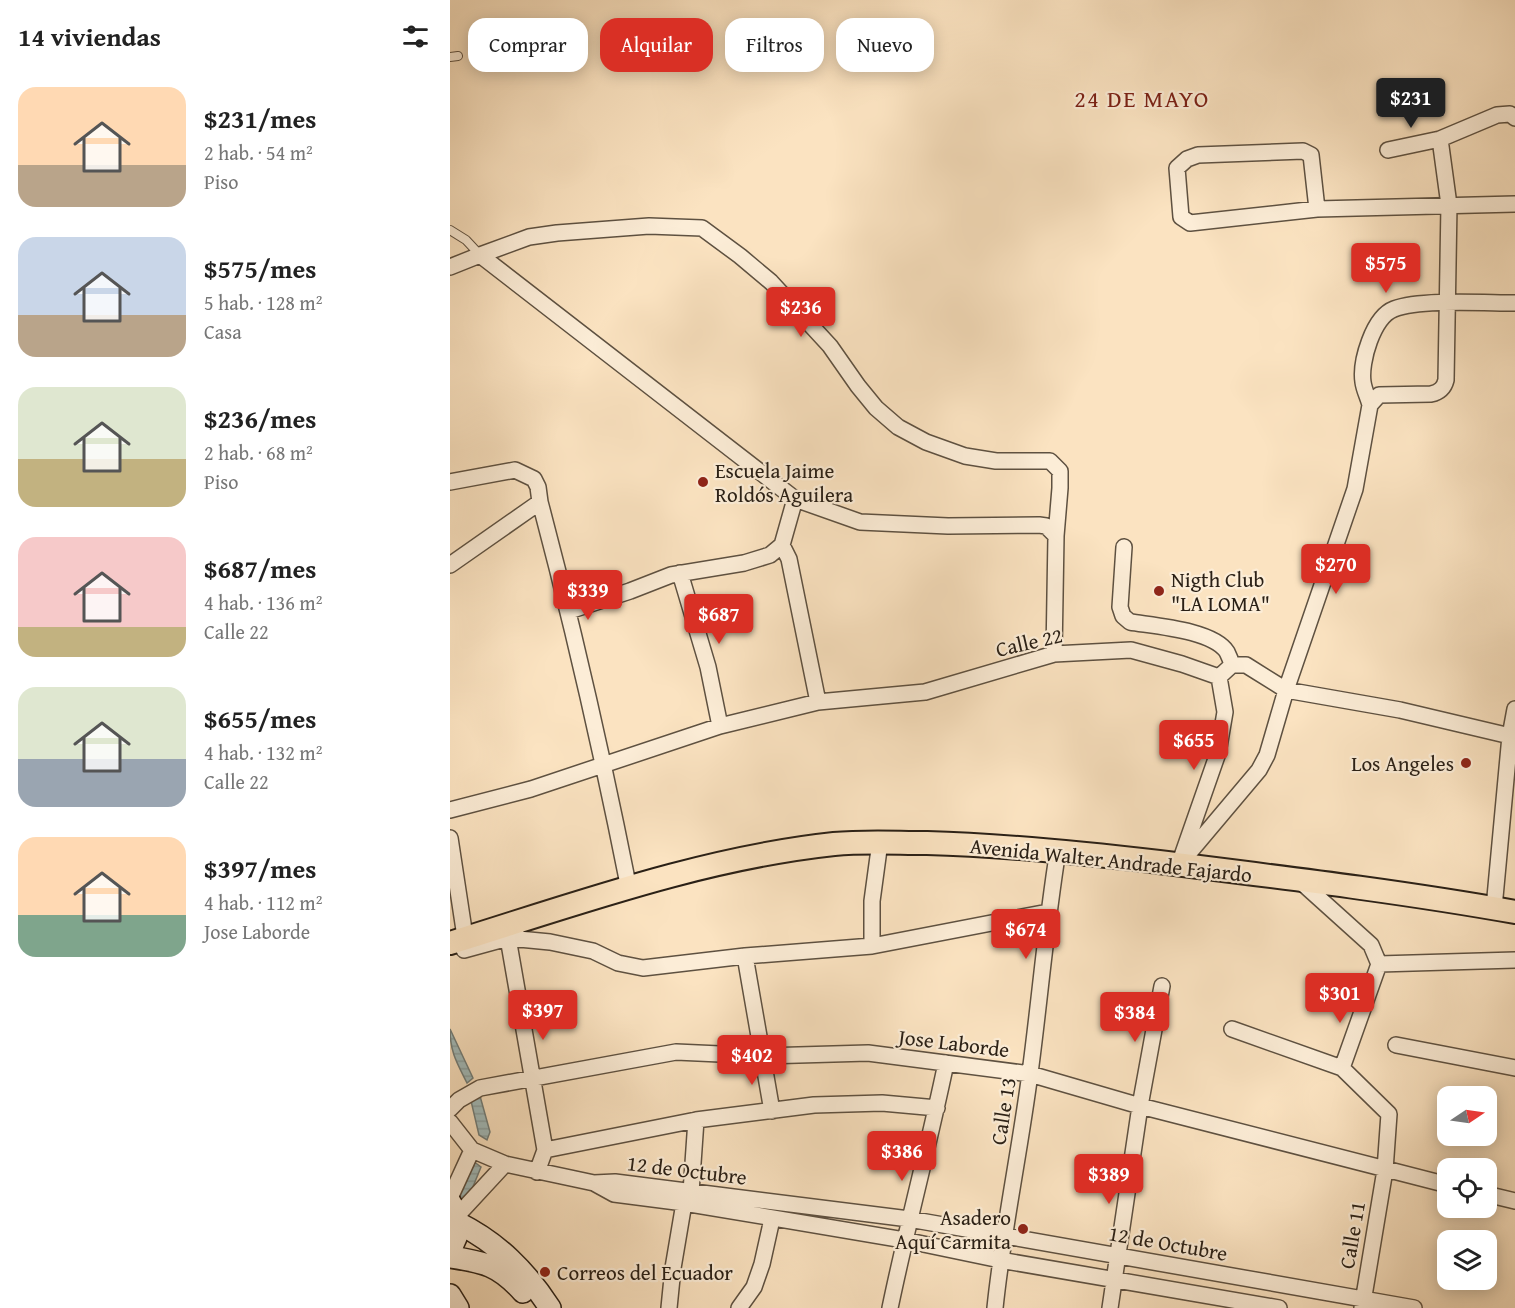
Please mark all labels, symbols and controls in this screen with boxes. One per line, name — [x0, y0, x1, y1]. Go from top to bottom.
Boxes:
text: 14 viviendas — [18, 17, 161, 56]
chip: Comprar — [468, 18, 588, 72]
chip: Alquilar — [600, 18, 713, 72]
chip: Filtros — [725, 18, 824, 72]
chip: Nuevo — [836, 18, 934, 72]
icon: filters — [399, 20, 432, 53]
pin: $231 — [1375, 78, 1447, 129]
district label: 24 DE MAYO — [1074, 81, 1210, 116]
text: $231 — [1390, 83, 1432, 112]
text: $231/mes — [204, 99, 317, 138]
icon: home — [66, 111, 138, 183]
text: 2 hab. · 54 m² — [204, 138, 313, 167]
text: Piso — [204, 167, 239, 196]
pin: $575 — [1350, 243, 1422, 294]
text: $575 — [1365, 248, 1407, 277]
text: $575/mes — [204, 249, 317, 288]
icon: home — [66, 261, 138, 333]
pin: $236 — [765, 287, 837, 338]
text: 5 hab. · 128 m² — [204, 288, 322, 317]
text: $236 — [780, 292, 822, 321]
text: Casa — [204, 317, 242, 346]
text: $236/mes — [204, 399, 317, 438]
icon: home — [66, 411, 138, 483]
text: 2 hab. · 68 m² — [204, 438, 313, 467]
place label: Escuela Jaime Roldós Aguilera — [715, 455, 853, 510]
text: Piso — [204, 467, 239, 496]
marker: Escuela Jaime Roldós Aguilera — [696, 475, 710, 489]
pin: $270 — [1300, 544, 1372, 595]
text: $687/mes — [204, 549, 317, 588]
text: $270 — [1315, 549, 1357, 578]
icon: home — [66, 561, 138, 633]
place label: Nigth Club "LA LOMA" — [1171, 564, 1270, 619]
pin: $339 — [552, 570, 624, 621]
text: $339 — [567, 575, 609, 604]
marker: Nigth Club "LA LOMA" — [1152, 584, 1166, 598]
text: 4 hab. · 136 m² — [204, 588, 322, 617]
pin: $687 — [683, 594, 755, 645]
text: $687 — [698, 599, 740, 628]
text: Calle 22 — [204, 617, 269, 646]
street label: Calle 22 — [992, 619, 1066, 665]
text: $655/mes — [204, 699, 317, 738]
icon: home — [66, 711, 138, 783]
pin: $655 — [1158, 720, 1230, 771]
text: $655 — [1173, 725, 1215, 754]
text: 4 hab. · 132 m² — [204, 738, 322, 767]
place label: Los Angeles — [1351, 748, 1454, 779]
marker: Los Angeles — [1459, 756, 1473, 770]
text: Calle 22 — [204, 767, 269, 796]
street label: Avenida Walter Andrade Fajardo — [968, 830, 1254, 890]
text: $397/mes — [204, 849, 317, 888]
icon: home — [66, 861, 138, 933]
text: 4 hab. · 112 m² — [204, 888, 322, 917]
pin: $674 — [990, 909, 1062, 960]
text: $674 — [1005, 914, 1047, 943]
text: Jose Laborde — [204, 917, 310, 946]
pin: $301 — [1304, 973, 1376, 1024]
text: $301 — [1319, 978, 1361, 1007]
pin: $397 — [507, 990, 579, 1041]
pin: $384 — [1099, 992, 1171, 1043]
text: $397 — [522, 995, 564, 1024]
text: $384 — [1114, 997, 1156, 1026]
street label: Jose Laborde — [894, 1020, 1011, 1065]
pin: $402 — [716, 1035, 788, 1086]
text: $402 — [731, 1040, 773, 1069]
street label: Calle 13 — [982, 1075, 1024, 1147]
north arrow — [1437, 1086, 1497, 1146]
map controls — [1437, 1086, 1497, 1290]
pin: $386 — [866, 1131, 938, 1182]
text: $386 — [881, 1136, 923, 1165]
street label: 12 de Octubre — [625, 1147, 749, 1193]
pin: $389 — [1073, 1154, 1145, 1205]
button: locate — [1437, 1158, 1497, 1218]
text: $389 — [1088, 1159, 1130, 1188]
street label: Calle 11 — [1331, 1199, 1373, 1271]
place label: Asadero Aquí Carmita — [895, 1202, 1011, 1257]
street label: 12 de Octubre — [1106, 1217, 1230, 1269]
marker: Asadero Aquí Carmita — [1016, 1222, 1030, 1236]
button: layers — [1437, 1230, 1497, 1290]
place label: Correos del Ecuador — [557, 1257, 733, 1288]
marker: Correos del Ecuador — [538, 1265, 552, 1279]

